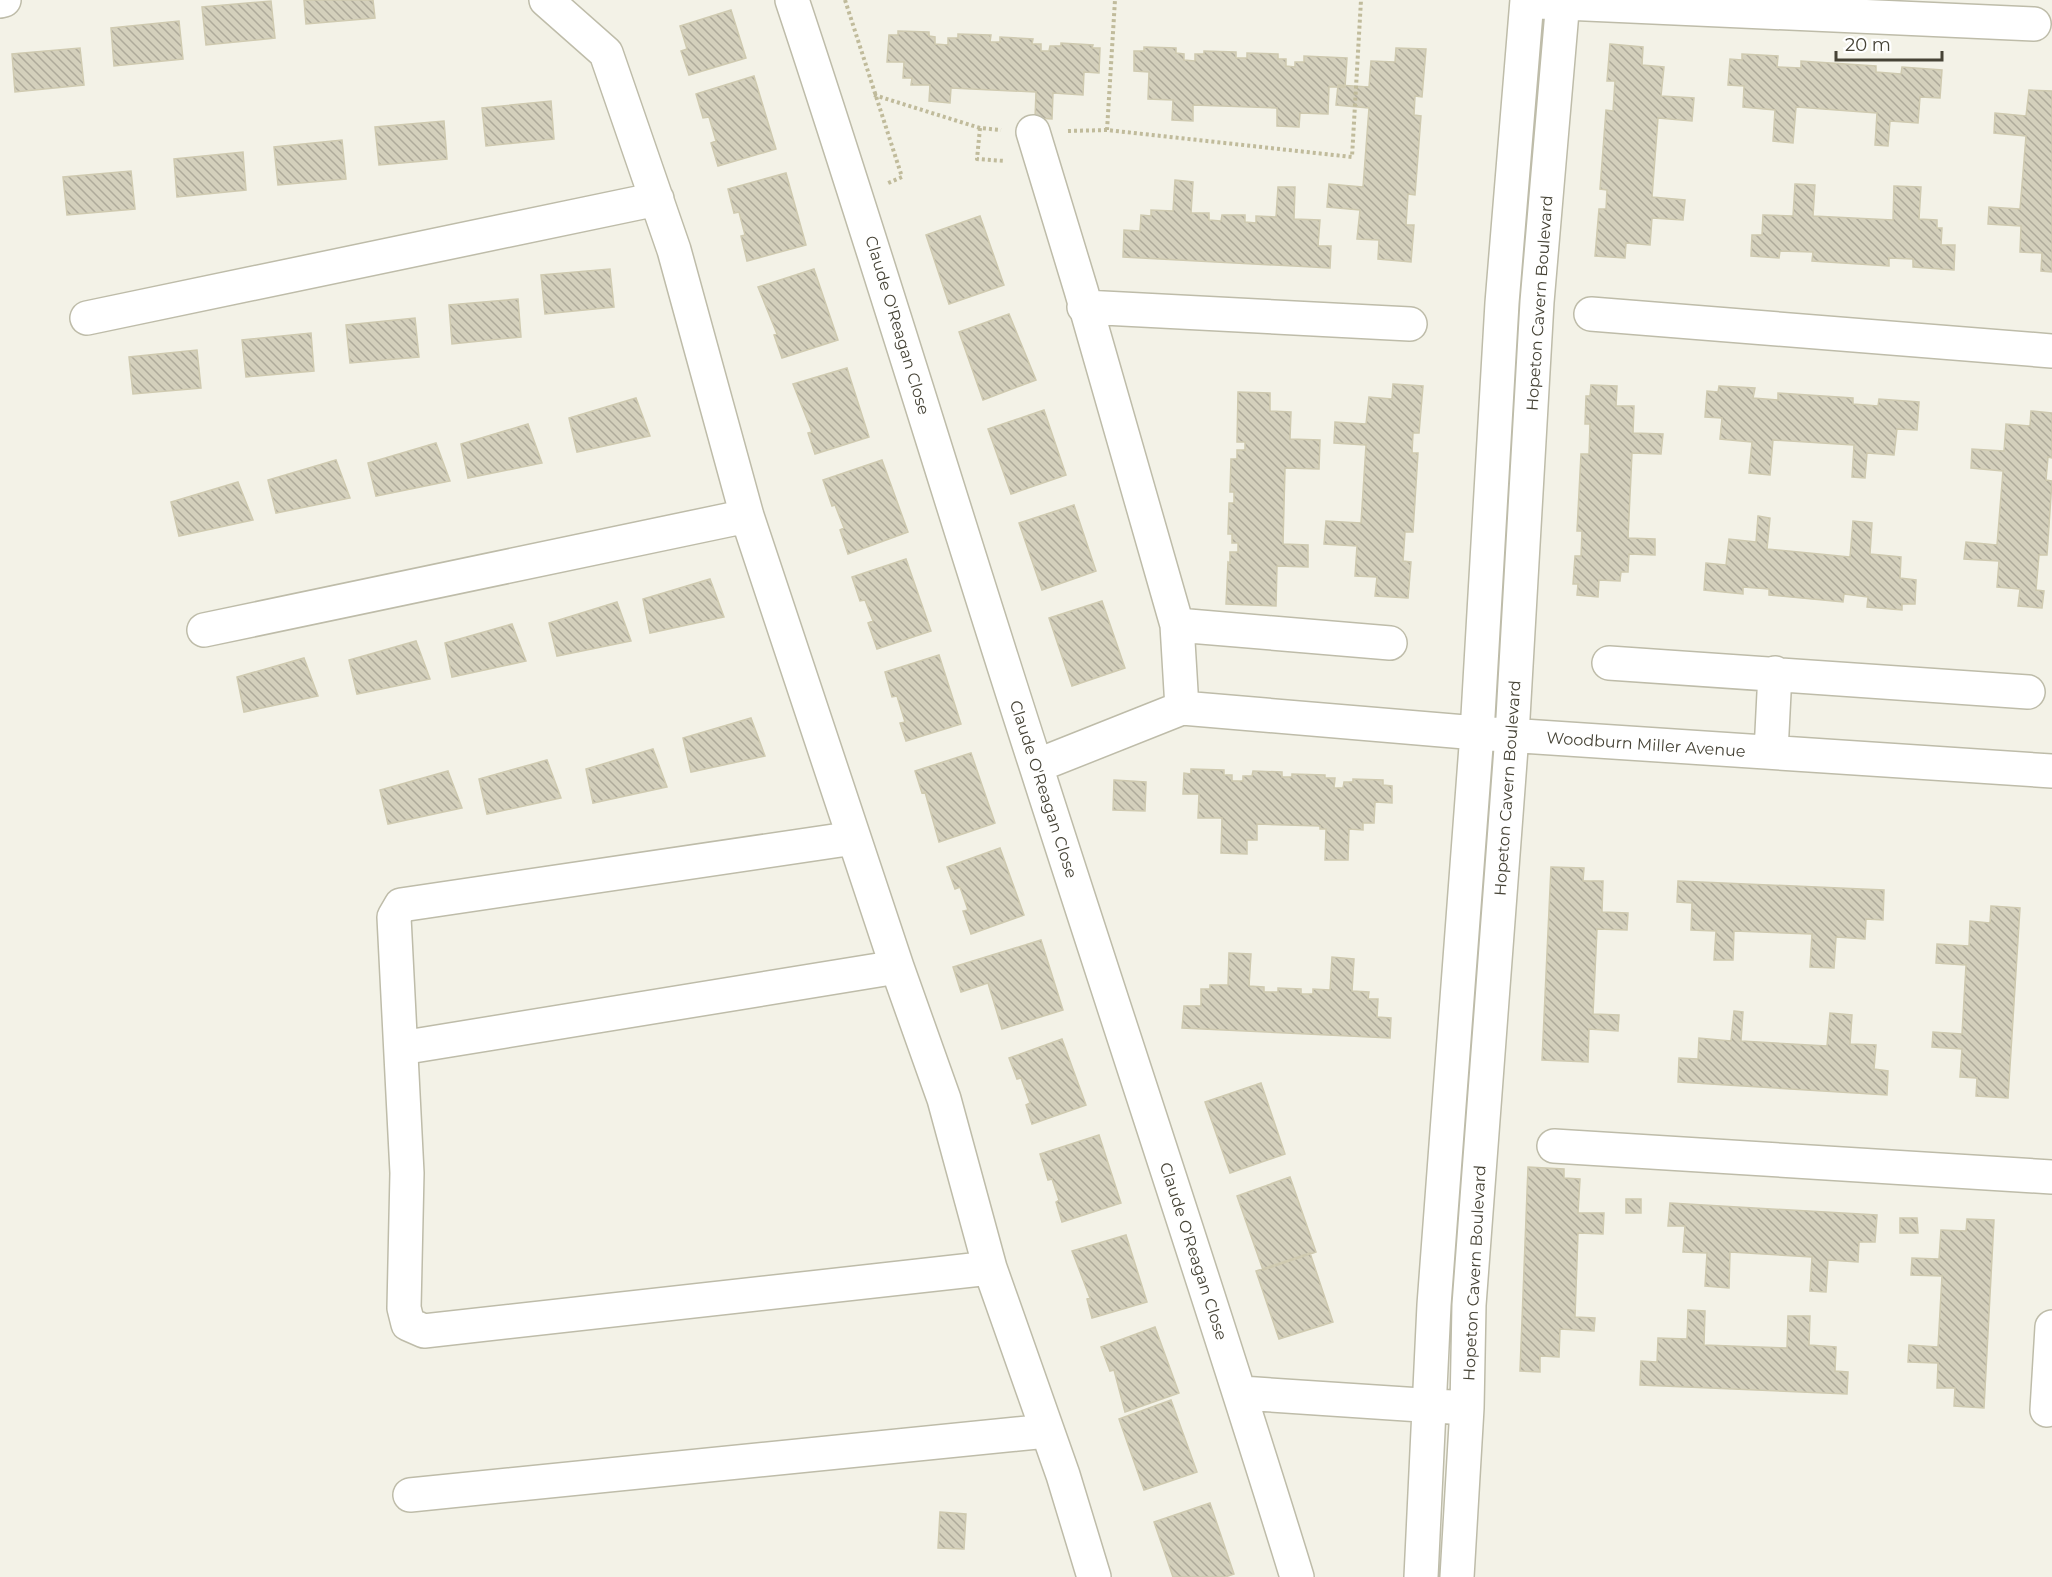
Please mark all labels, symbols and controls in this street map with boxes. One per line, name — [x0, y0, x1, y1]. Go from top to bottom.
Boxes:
scale bar — [1836, 24, 1942, 62]
text: 20 m — [1845, 34, 1891, 56]
street label: Hopeton Cavern Boulevard — [1522, 195, 1557, 412]
street label: Claude O'Reagan Close — [861, 233, 934, 417]
street label: Hopeton Cavern Boulevard — [1490, 680, 1525, 897]
street label: Claude O'Reagan Close — [1006, 698, 1081, 881]
street label: Woodburn Miller Avenue — [1546, 728, 1746, 761]
street label: Claude O'Reagan Close — [1156, 1160, 1231, 1343]
street label: Hopeton Cavern Boulevard — [1459, 1165, 1490, 1381]

